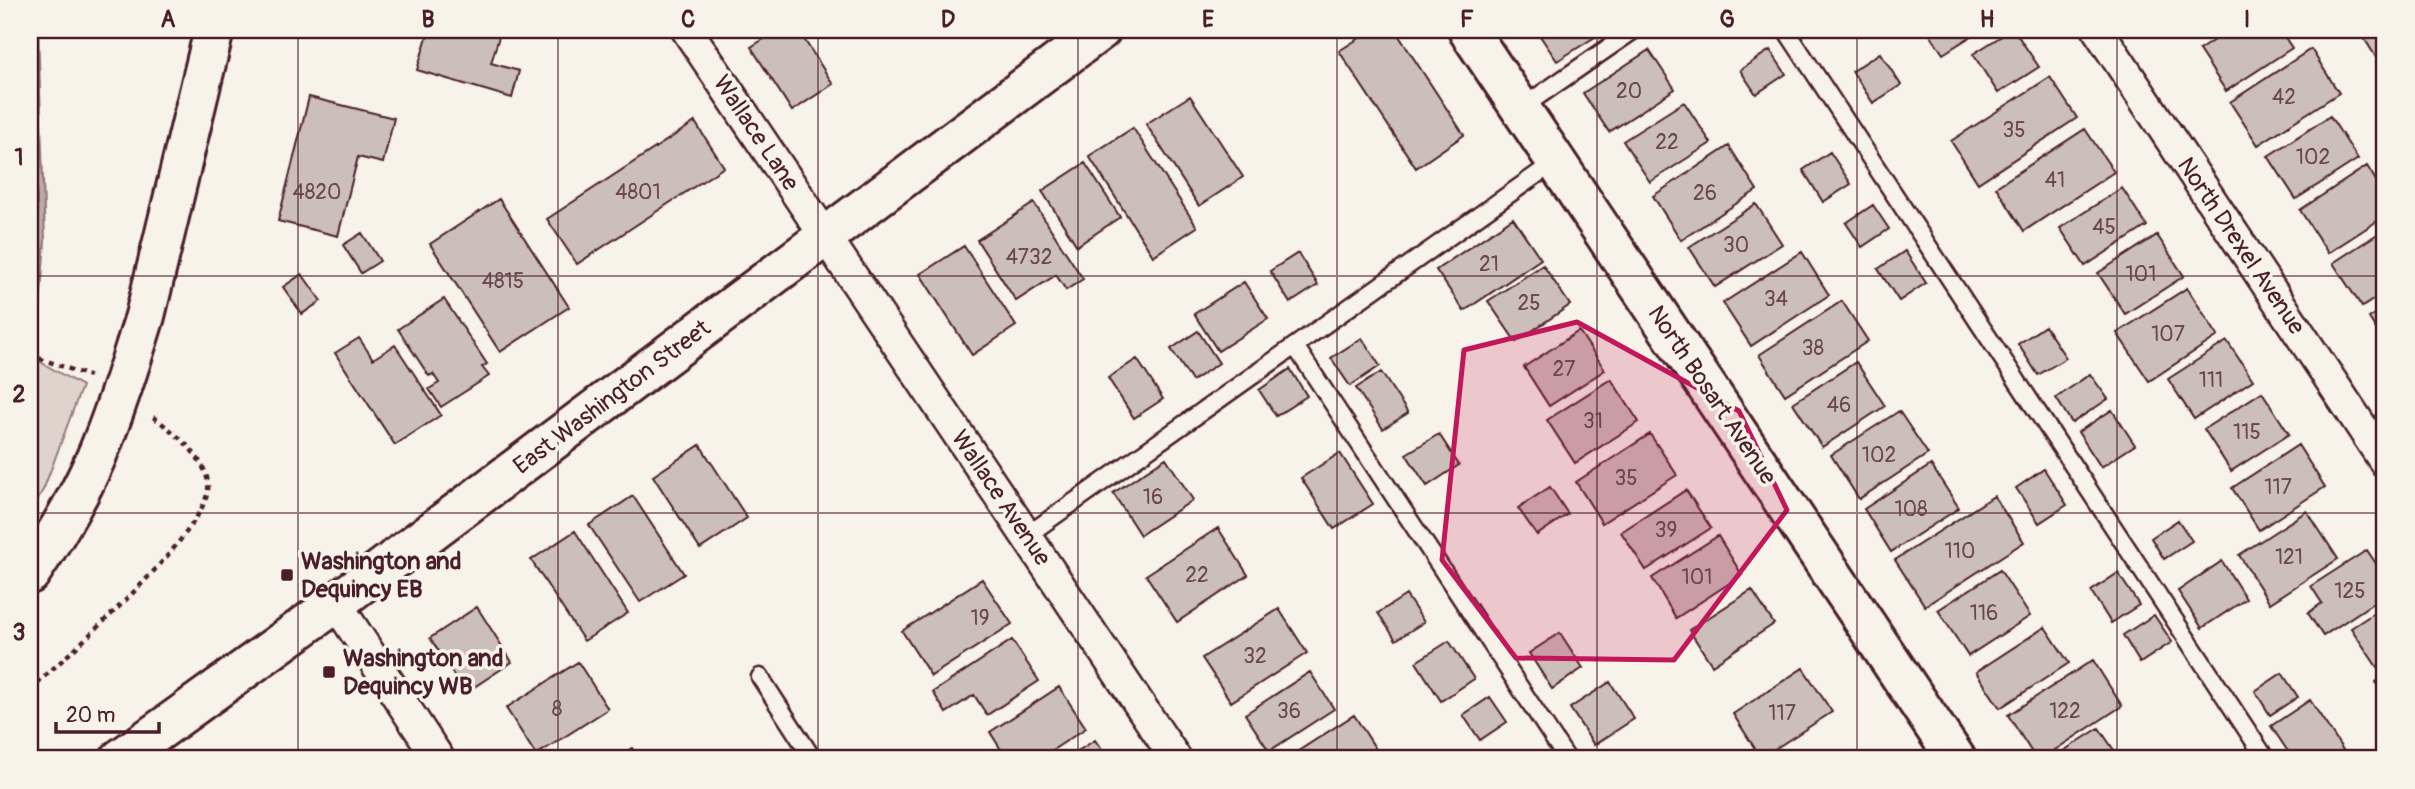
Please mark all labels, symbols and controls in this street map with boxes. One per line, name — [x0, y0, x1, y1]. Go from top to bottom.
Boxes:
text: A — [161, 5, 176, 34]
text: B — [421, 5, 435, 34]
text: C — [681, 5, 695, 34]
text: D — [941, 5, 955, 34]
text: E — [1202, 5, 1214, 34]
text: F — [1460, 5, 1474, 34]
text: G — [1719, 5, 1735, 34]
text: H — [1980, 5, 1994, 34]
text: I — [2244, 5, 2250, 34]
street label: Wallace Lane — [707, 70, 805, 196]
house number: 20 — [1616, 78, 1642, 105]
house number: 42 — [2272, 84, 2296, 111]
house number: 35 — [2002, 117, 2026, 144]
house number: 22 — [1655, 129, 1679, 156]
text: 1 — [15, 143, 24, 172]
house number: 102 — [2296, 144, 2330, 171]
street label: North Drexel Avenue — [2171, 152, 2311, 340]
house number: 41 — [2045, 167, 2065, 194]
house number: 4820 — [293, 179, 341, 206]
house number: 4801 — [615, 179, 661, 206]
house number: 26 — [1693, 180, 1717, 207]
house number: 45 — [2092, 214, 2116, 241]
house number: 30 — [1723, 232, 1749, 259]
house number: 4732 — [1006, 244, 1052, 271]
house number: 21 — [1479, 251, 1499, 278]
house number: 101 — [2126, 261, 2156, 288]
house number: 4815 — [482, 268, 524, 295]
house number: 34 — [1764, 286, 1788, 313]
house number: 25 — [1517, 290, 1541, 317]
street label: North Bosart Avenue — [1641, 300, 1783, 490]
street label: East Washington Street — [508, 313, 716, 481]
house number: 107 — [2151, 321, 2185, 348]
house number: 38 — [1802, 335, 1824, 362]
house number: 27 — [1553, 356, 1575, 383]
house number: 111 — [2199, 367, 2223, 394]
text: 2 — [13, 380, 26, 409]
house number: 46 — [1827, 392, 1851, 419]
house number: 31 — [1583, 408, 1603, 435]
house number: 115 — [2233, 419, 2261, 446]
street label: Wallace Avenue — [945, 425, 1057, 571]
house number: 102 — [1862, 442, 1896, 469]
house number: 35 — [1614, 465, 1638, 492]
house number: 117 — [2264, 474, 2292, 501]
house number: 16 — [1143, 484, 1163, 511]
house number: 108 — [1894, 496, 1928, 523]
house number: 39 — [1655, 517, 1677, 544]
house number: 110 — [1945, 538, 1975, 565]
house number: 121 — [2275, 544, 2303, 571]
place label: Washington and Dequincy EB — [301, 547, 461, 604]
house number: 22 — [1185, 562, 1209, 589]
house number: 101 — [1682, 564, 1712, 591]
marker: Washington and Dequincy EB — [279, 567, 295, 583]
house number: 125 — [2334, 578, 2366, 605]
house number: 116 — [1970, 600, 1998, 627]
house number: 19 — [970, 605, 990, 632]
text: 3 — [13, 618, 25, 647]
house number: 32 — [1243, 643, 1267, 670]
place label: Washington and Dequincy WB — [343, 644, 503, 701]
marker: Washington and Dequincy WB — [321, 664, 337, 680]
scale bar — [56, 691, 159, 735]
house number: 8 — [552, 696, 562, 723]
house number: 36 — [1277, 698, 1301, 725]
house number: 122 — [2049, 698, 2081, 725]
house number: 117 — [1768, 700, 1796, 727]
text: 20 m — [66, 702, 115, 729]

